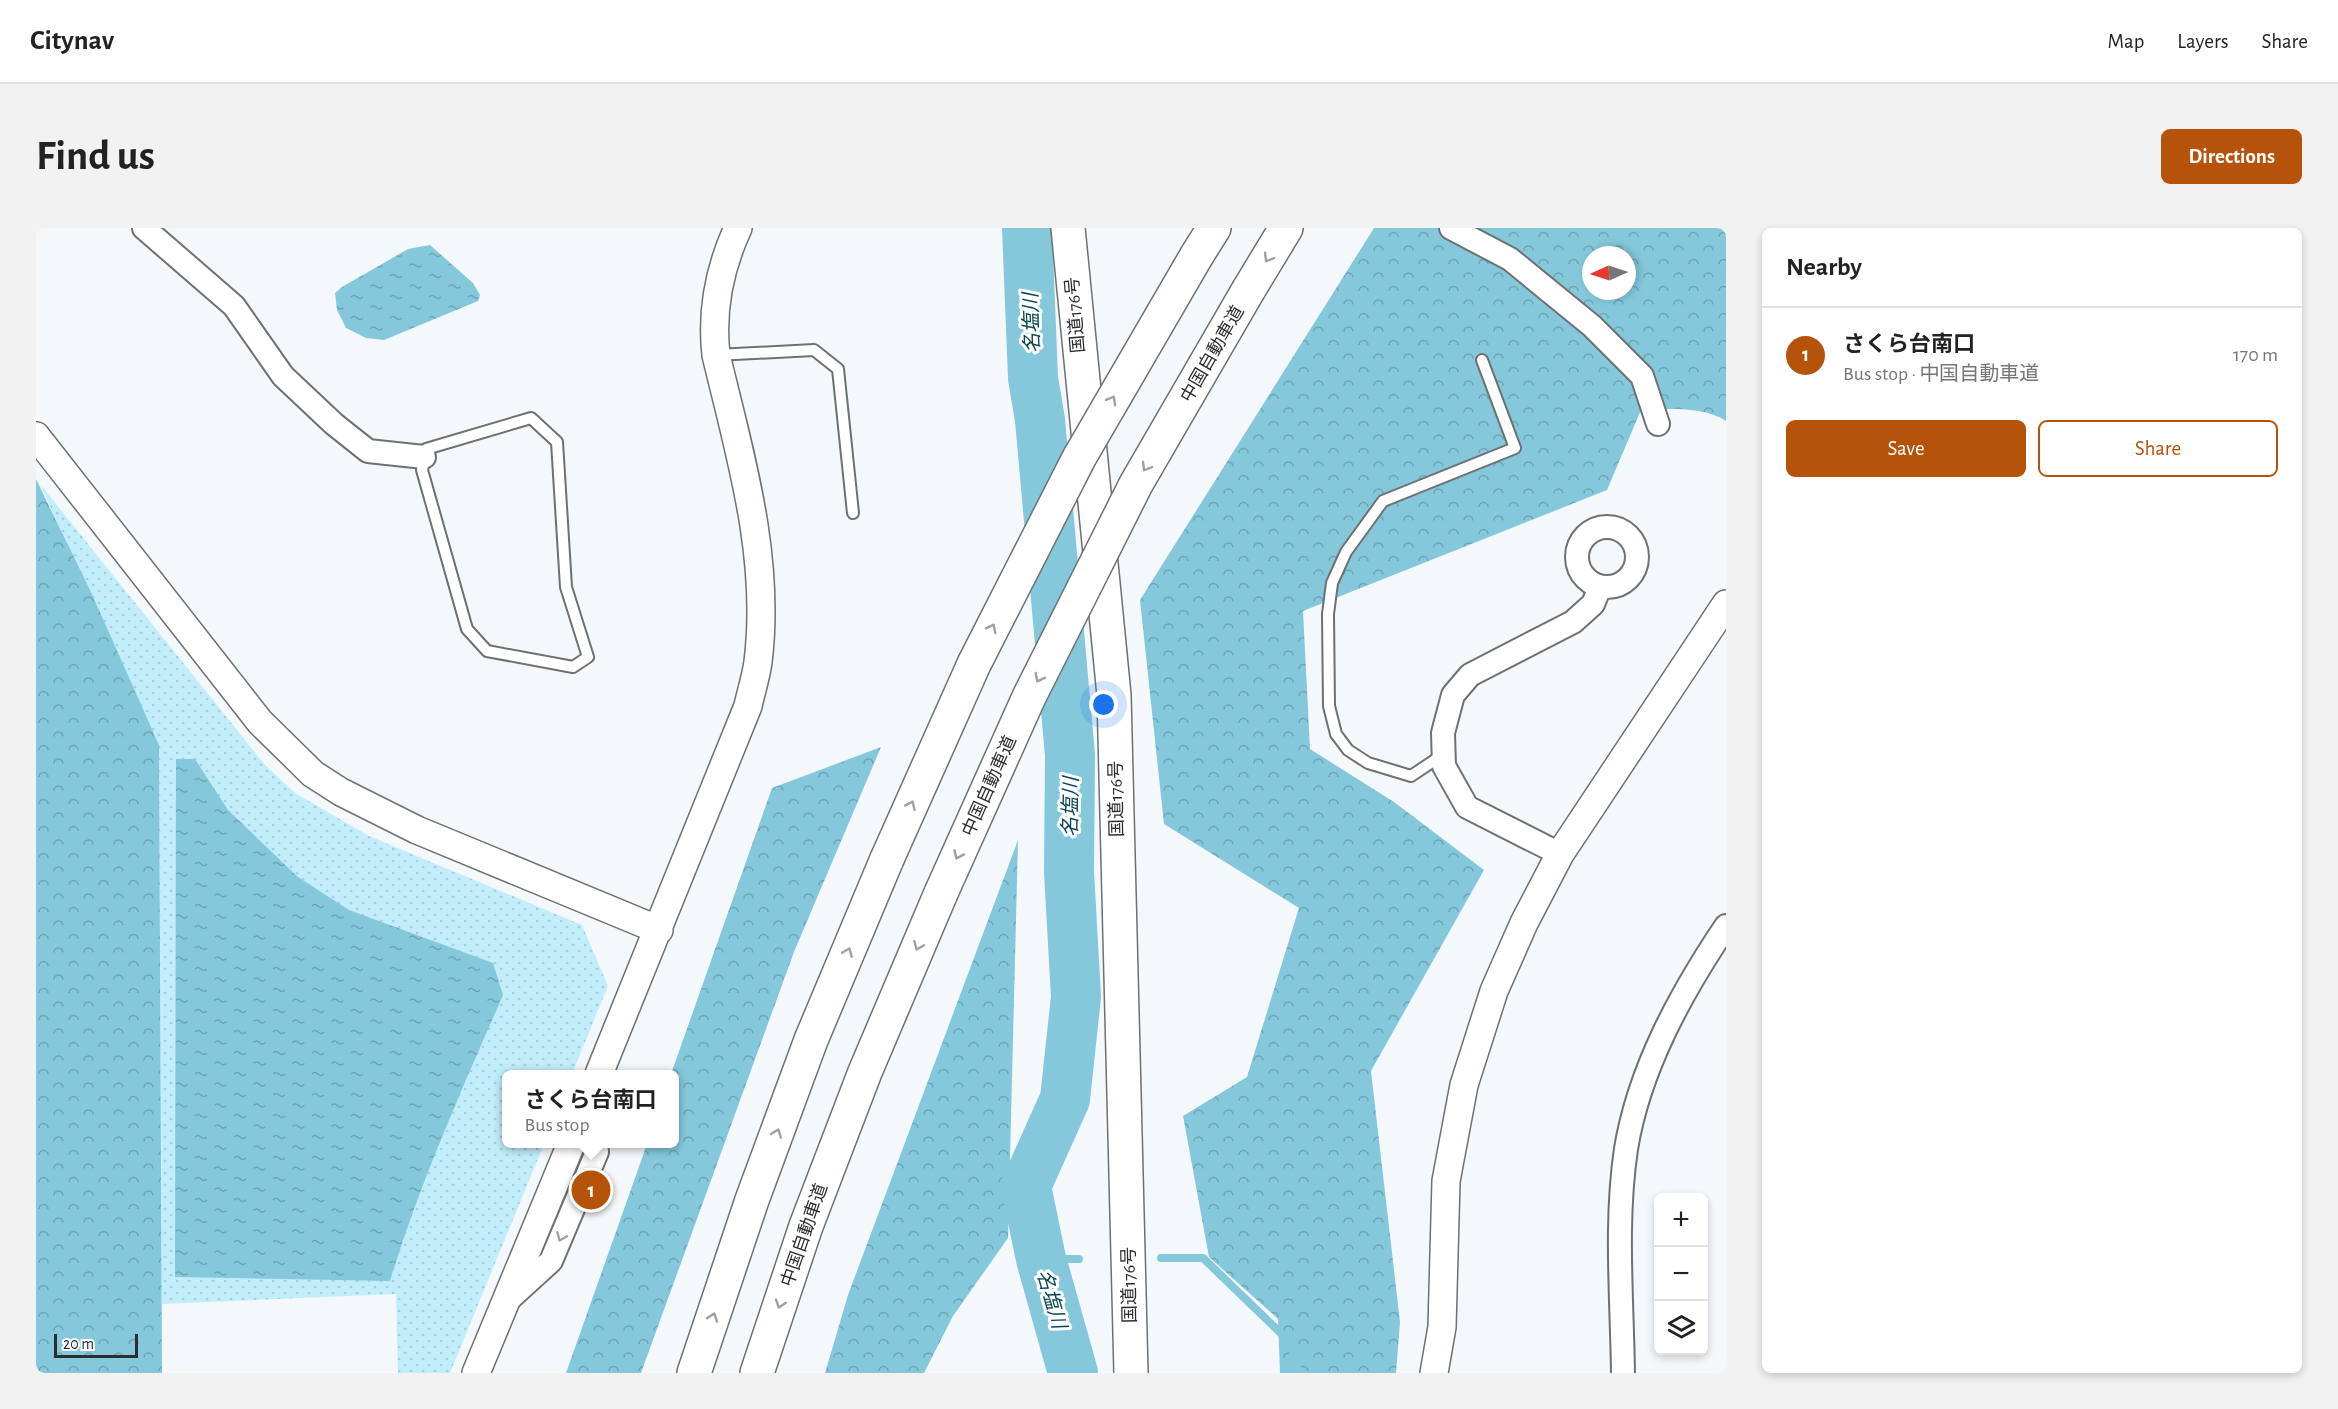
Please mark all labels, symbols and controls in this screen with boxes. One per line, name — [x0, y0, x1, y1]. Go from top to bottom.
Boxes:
text: Citynav — [30, 27, 114, 55]
text: Map — [2108, 31, 2144, 52]
text: Layers — [2177, 31, 2228, 52]
text: Share — [2261, 31, 2308, 52]
button: Directions — [2161, 129, 2302, 184]
text: Find us — [36, 135, 155, 177]
north arrow — [1582, 246, 1636, 300]
one-way arrow — [1263, 252, 1275, 263]
text: Nearby — [1786, 254, 1862, 280]
street label: 国道176号 — [1062, 276, 1088, 354]
water label: 名塩川 — [1020, 291, 1043, 353]
street label: 中国自動車道 — [1176, 302, 1248, 406]
text: さくら台南口 — [1843, 333, 1975, 355]
text: 1 — [1802, 345, 1809, 365]
text: 170 m — [2233, 345, 2278, 365]
text: Bus stop · 中国自動車道 — [1843, 364, 2039, 384]
one-way arrow — [1105, 396, 1117, 406]
button: Save — [1786, 420, 2026, 477]
button: Share — [2038, 420, 2278, 477]
one-way arrow — [1142, 461, 1154, 471]
one-way arrow — [985, 624, 996, 634]
one-way arrow — [1034, 671, 1046, 682]
your location — [1089, 690, 1118, 719]
street label: 中国自動車道 — [958, 733, 1020, 839]
street label: 国道176号 — [1105, 761, 1127, 837]
water label: 名塩川 — [1059, 775, 1082, 837]
one-way arrow — [904, 801, 916, 812]
one-way arrow — [953, 849, 965, 860]
one-way arrow — [913, 940, 925, 951]
one-way arrow — [841, 947, 853, 958]
popup — [502, 1070, 679, 1148]
text: さくら台南口 — [524, 1089, 657, 1111]
text: Bus stop — [524, 1115, 590, 1135]
one-way arrow — [769, 1128, 782, 1139]
pin: 1 — [572, 1168, 610, 1212]
street label: 中国自動車道 — [777, 1181, 831, 1289]
map controls — [1654, 1193, 1708, 1355]
button: + — [1654, 1193, 1708, 1247]
one-way arrow — [556, 1231, 568, 1242]
street label: 国道176号 — [1118, 1247, 1140, 1323]
button: − — [1654, 1247, 1708, 1301]
water label: 名塩川 — [1033, 1267, 1070, 1333]
one-way arrow — [774, 1299, 787, 1309]
button: layers — [1654, 1301, 1708, 1355]
one-way arrow — [705, 1312, 718, 1323]
scale bar — [54, 1331, 138, 1358]
text: 20 m — [63, 1336, 94, 1352]

